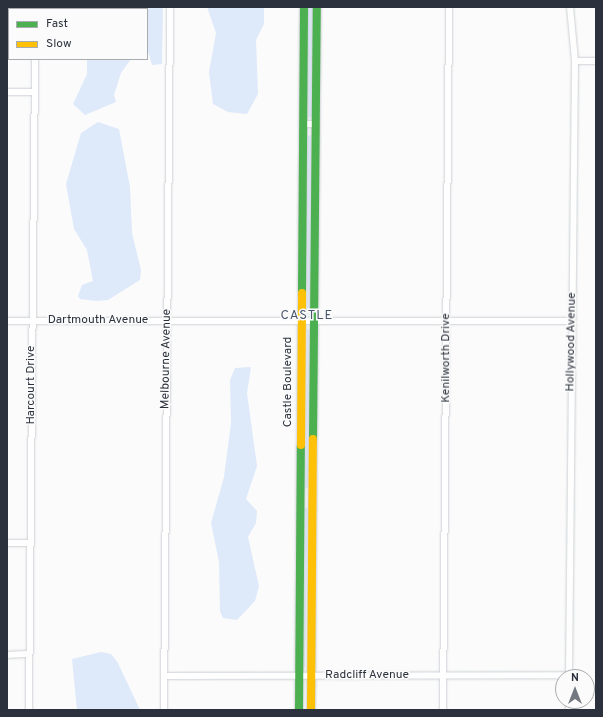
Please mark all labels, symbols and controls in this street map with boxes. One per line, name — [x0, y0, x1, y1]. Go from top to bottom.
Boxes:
legend — [8, 8, 148, 60]
text: Fast — [46, 16, 68, 32]
text: Slow — [46, 36, 72, 52]
street label: Hollywood Avenue — [564, 292, 580, 392]
district label: CASTLE — [281, 308, 333, 324]
street label: Melbourne Avenue — [159, 309, 175, 409]
street label: Kenilworth Drive — [440, 313, 454, 403]
street label: Dartmouth Avenue — [47, 314, 149, 328]
street label: Castle Boulevard — [282, 337, 296, 427]
street label: Harcourt Drive — [25, 345, 39, 425]
street label: Radcliff Avenue — [325, 669, 409, 683]
north arrow — [555, 669, 595, 709]
text: N — [571, 671, 579, 685]

